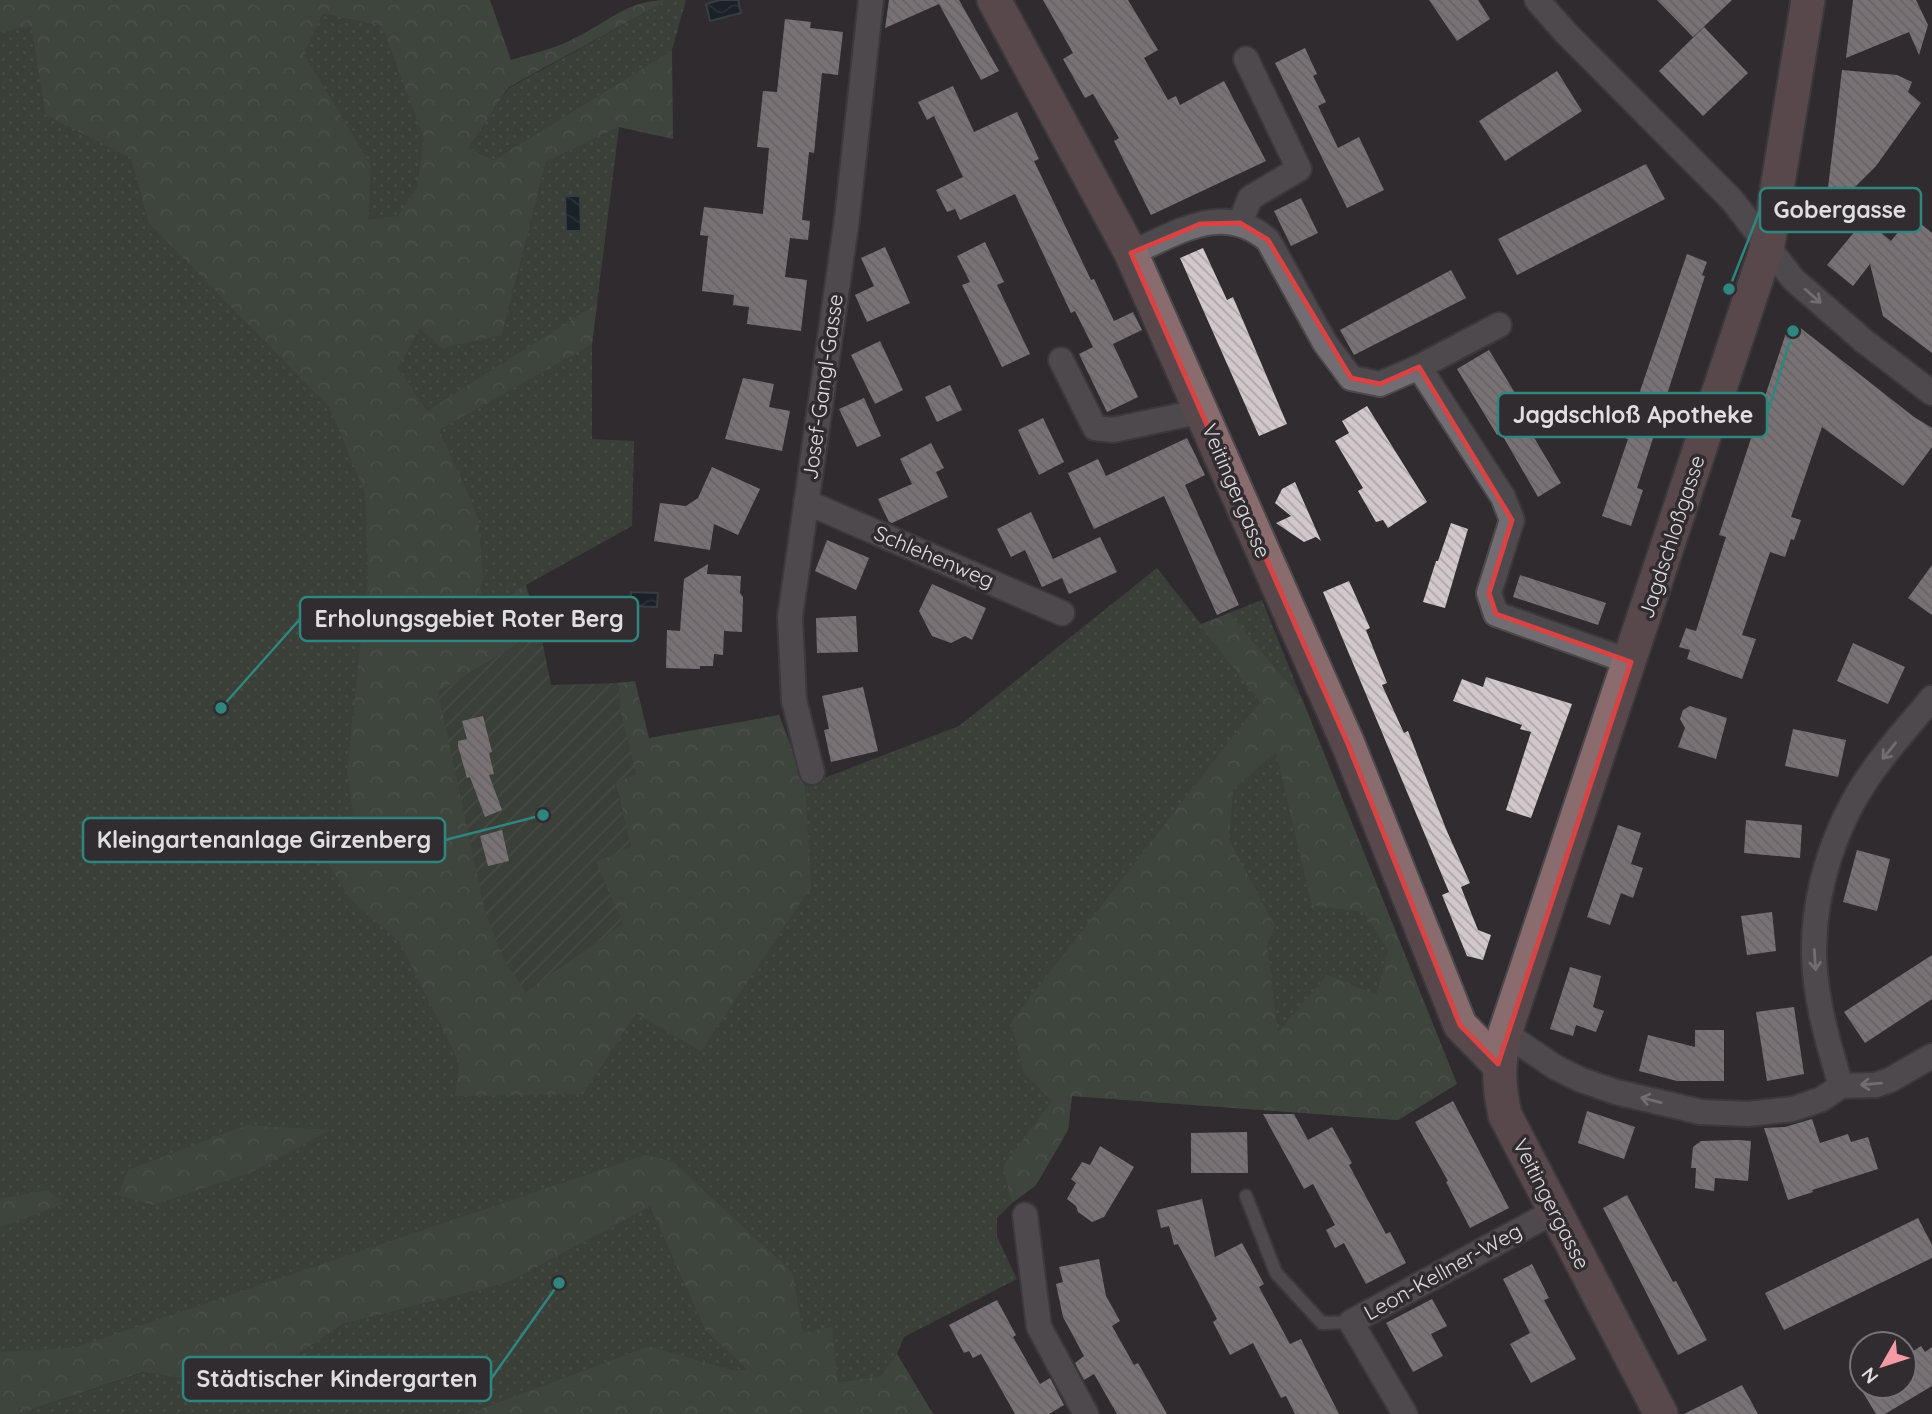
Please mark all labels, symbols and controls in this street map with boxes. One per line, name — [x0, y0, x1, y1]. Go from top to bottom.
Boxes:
callout: Gobergasse — [1760, 188, 1921, 232]
text: Gobergasse — [1774, 195, 1906, 224]
one-way arrow — [1803, 288, 1821, 304]
street label: Josef-Gangl-Gasse — [796, 292, 848, 481]
callout: Jagdschloß Apotheke — [1498, 393, 1767, 437]
text: Jagdschloß Apotheke — [1513, 400, 1753, 429]
street label: Veitingergasse — [1197, 420, 1277, 562]
street label: Jagdschloßgasse — [1632, 452, 1710, 622]
street label: Schlehenweg — [871, 519, 998, 593]
callout: Erholungsgebiet Roter Berg — [300, 597, 638, 641]
text: Erholungsgebiet Roter Berg — [314, 604, 624, 633]
one-way arrow — [1881, 741, 1897, 759]
callout: Kleingartenanlage Girzenberg — [83, 818, 445, 862]
text: Kleingartenanlage Girzenberg — [97, 825, 431, 854]
one-way arrow — [1809, 949, 1822, 972]
one-way arrow — [1860, 1078, 1883, 1091]
one-way arrow — [1640, 1093, 1663, 1106]
street label: Veitingergasse — [1508, 1134, 1596, 1273]
street label: Leon-Kellner-Weg — [1359, 1217, 1526, 1325]
north arrow — [1848, 1330, 1918, 1400]
callout: Städtischer Kindergarten — [183, 1357, 491, 1401]
text: N — [1856, 1363, 1884, 1389]
text: Städtischer Kindergarten — [197, 1364, 477, 1393]

